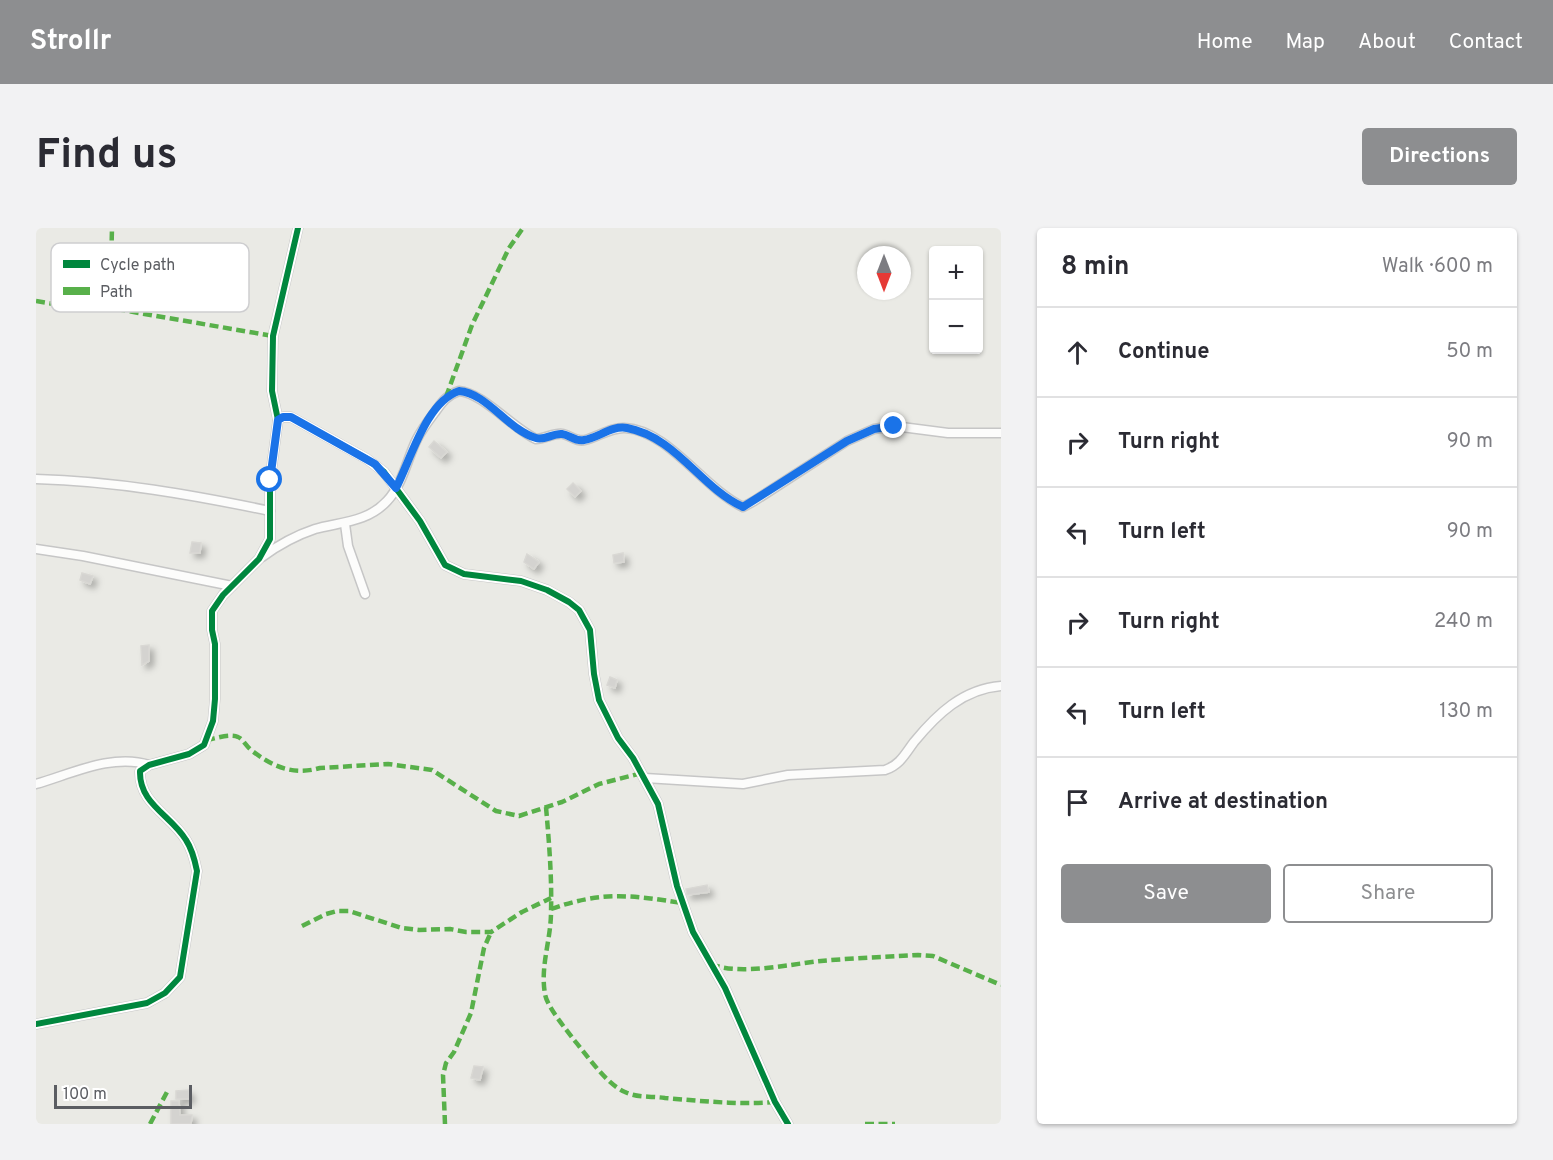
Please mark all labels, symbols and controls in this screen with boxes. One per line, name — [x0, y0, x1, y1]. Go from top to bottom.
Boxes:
text: Strollr — [30, 24, 112, 60]
text: Home — [1197, 29, 1253, 56]
text: Map — [1286, 29, 1325, 56]
text: About — [1358, 29, 1416, 56]
text: Contact — [1449, 29, 1523, 56]
button: Directions — [1362, 128, 1517, 185]
text: Find us — [36, 130, 177, 183]
legend — [51, 243, 249, 312]
north arrow — [857, 246, 911, 300]
map controls — [929, 246, 983, 354]
button: + — [929, 246, 983, 300]
text: 8 min — [1061, 251, 1129, 284]
text: Walk · 600 m — [1382, 254, 1493, 280]
text: Cycle path — [100, 256, 175, 276]
text: Path — [100, 283, 133, 303]
button: − — [929, 300, 983, 354]
icon: ahead — [1061, 336, 1094, 369]
text: Continue — [1118, 339, 1209, 366]
text: 50 m — [1446, 339, 1493, 365]
route end — [880, 412, 906, 438]
icon: right — [1061, 426, 1094, 459]
text: Turn right — [1118, 429, 1220, 456]
text: 90 m — [1447, 429, 1493, 455]
route start — [256, 466, 282, 492]
icon: left — [1061, 516, 1094, 549]
text: Turn left — [1118, 519, 1206, 546]
text: 90 m — [1447, 519, 1493, 545]
icon: right — [1061, 606, 1094, 639]
text: Turn right — [1118, 609, 1220, 636]
text: 240 m — [1434, 609, 1493, 635]
icon: left — [1061, 696, 1094, 729]
text: Turn left — [1118, 699, 1206, 726]
text: 130 m — [1439, 699, 1493, 725]
icon: arrive — [1061, 786, 1094, 819]
text: Arrive at destination — [1118, 789, 1328, 816]
button: Save — [1061, 864, 1271, 923]
button: Share — [1283, 864, 1493, 923]
scale bar — [54, 1082, 192, 1110]
text: 100 m — [63, 1085, 107, 1105]

